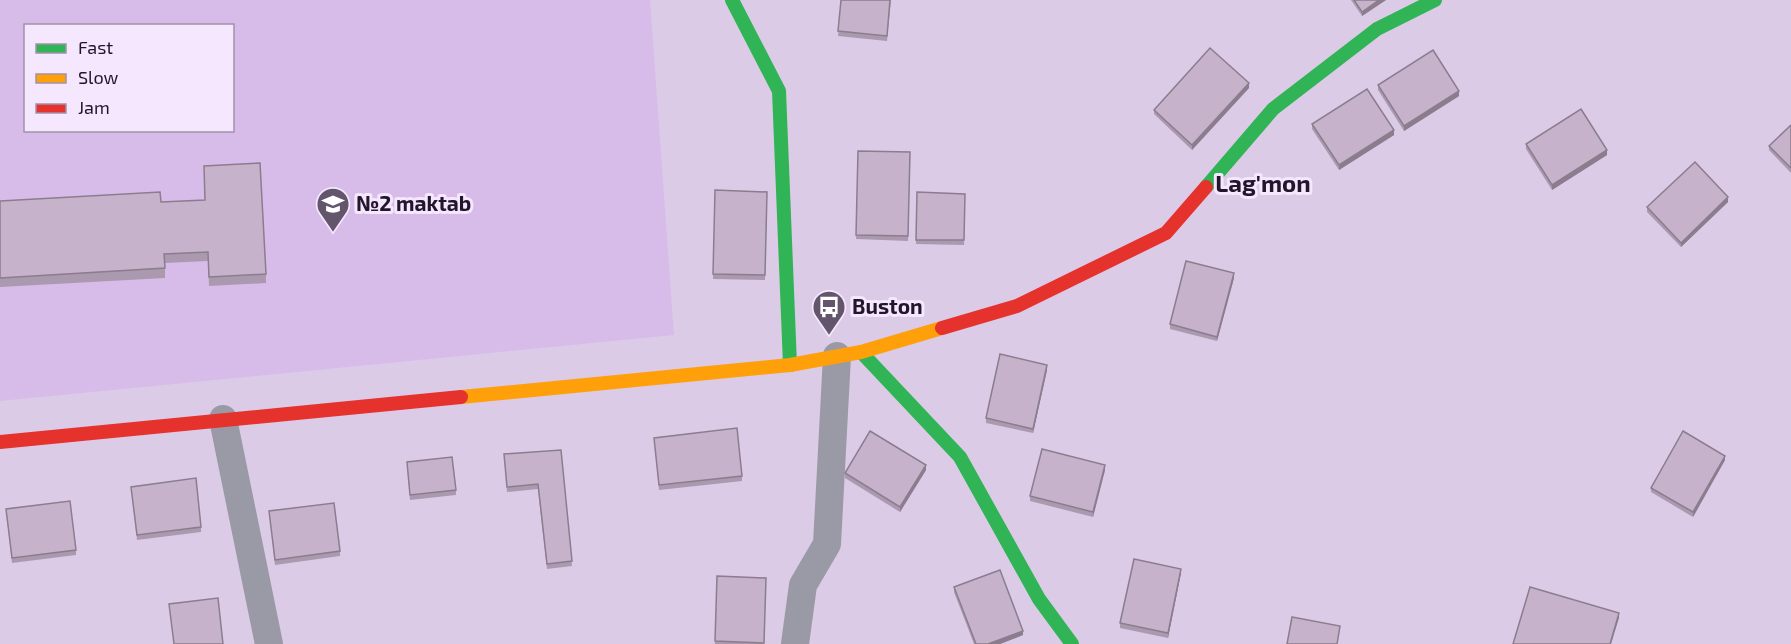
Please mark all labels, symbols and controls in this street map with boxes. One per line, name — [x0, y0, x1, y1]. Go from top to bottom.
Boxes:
legend — [24, 24, 234, 132]
text: Fast — [78, 36, 113, 58]
text: Slow — [78, 66, 119, 88]
text: Jam — [78, 96, 110, 118]
district label: Lag'mon — [1215, 168, 1311, 197]
school or university icon: №2 maktab — [315, 186, 351, 233]
place label: №2 maktab — [356, 190, 471, 215]
bus stop icon: Buston — [811, 289, 847, 336]
place label: Buston — [852, 293, 923, 318]

